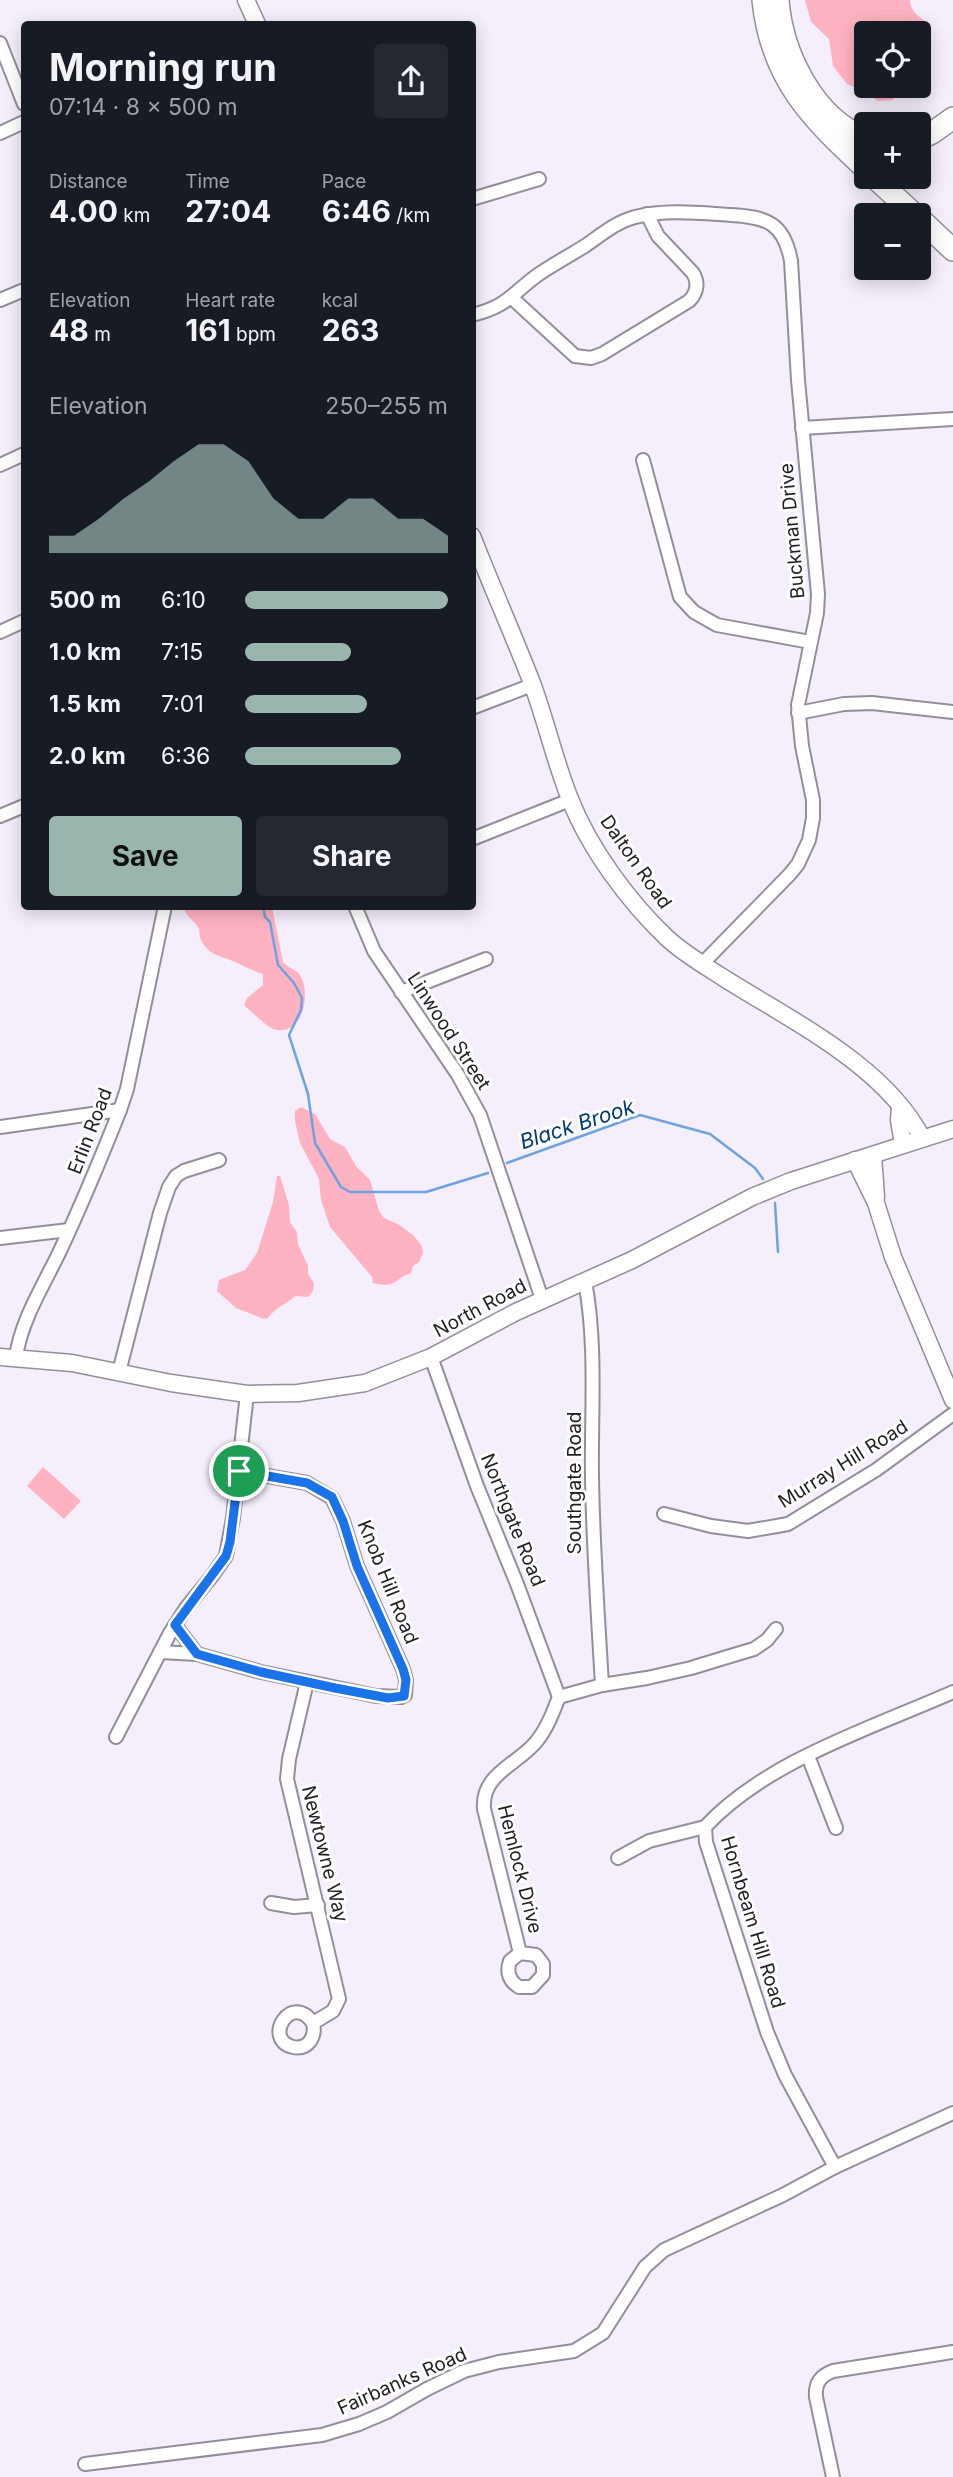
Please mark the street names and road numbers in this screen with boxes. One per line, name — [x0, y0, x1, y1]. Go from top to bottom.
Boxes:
street label: Buckman Drive — [775, 462, 809, 600]
street label: Dalton Road — [595, 811, 677, 913]
street label: Linwood Street — [403, 968, 495, 1094]
street label: Erlin Road — [63, 1085, 117, 1177]
street label: North Road — [430, 1274, 530, 1342]
street label: Southgate Road — [563, 1412, 586, 1554]
street label: Murray Hill Road — [774, 1415, 912, 1513]
street label: Northgate Road — [476, 1450, 550, 1590]
street label: Knob Hill Road — [353, 1517, 423, 1647]
street label: Newtowne Way — [297, 1783, 353, 1925]
street label: Hemlock Drive — [493, 1802, 547, 1936]
street label: Hornbeam Hill Road — [716, 1833, 790, 2011]
street label: Fairbanks Road — [334, 2342, 470, 2420]

